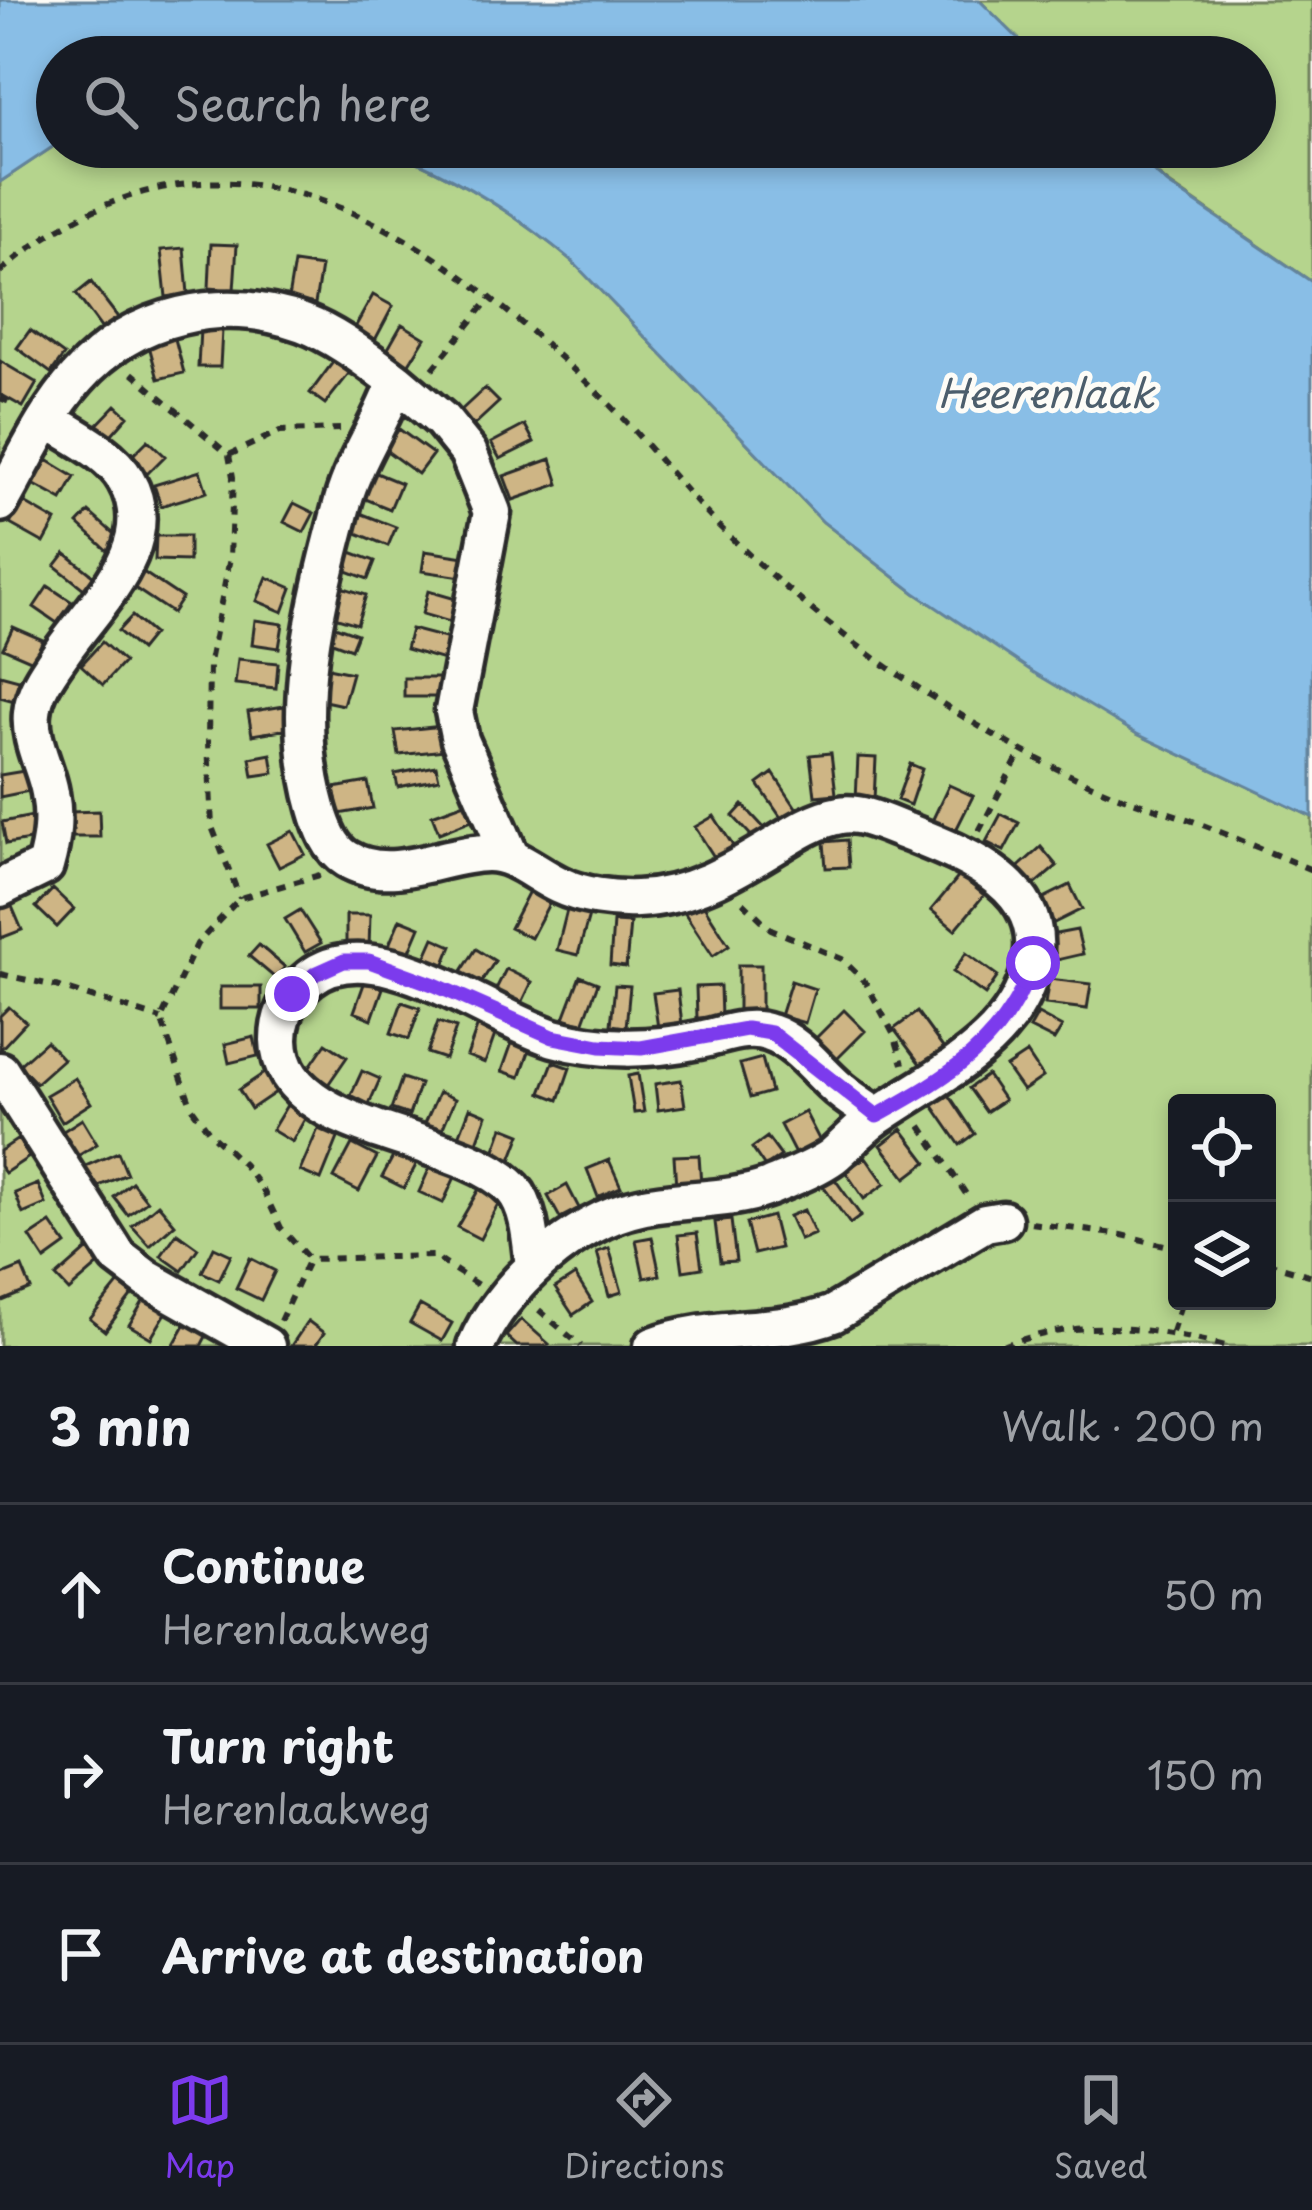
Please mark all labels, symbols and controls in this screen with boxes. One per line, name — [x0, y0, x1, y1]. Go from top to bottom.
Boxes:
search box — [36, 36, 1276, 168]
text: Search here — [174, 68, 431, 136]
icon: search — [78, 69, 144, 135]
water label: Heerenlaak — [938, 362, 1157, 421]
route start — [1006, 936, 1060, 990]
route end — [265, 967, 319, 1021]
map controls — [1168, 1094, 1276, 1310]
button: locate — [1168, 1094, 1276, 1202]
button: layers — [1168, 1202, 1276, 1310]
text: 3 min — [48, 1386, 192, 1463]
text: Walk · 200 m — [1001, 1395, 1264, 1454]
text: Continue — [162, 1530, 365, 1598]
icon: ahead — [48, 1561, 114, 1627]
text: 50 m — [1163, 1564, 1264, 1623]
text: Herenlaakweg — [162, 1598, 431, 1657]
text: Turn right — [162, 1710, 394, 1778]
icon: right — [48, 1741, 114, 1807]
text: 150 m — [1147, 1744, 1264, 1803]
text: Herenlaakweg — [162, 1778, 431, 1837]
text: Arrive at destination — [162, 1920, 645, 1988]
icon: arrive — [48, 1921, 114, 1987]
tab: Map — [165, 2067, 235, 2189]
tab: Directions — [564, 2067, 725, 2189]
tab: Saved — [1054, 2067, 1147, 2189]

